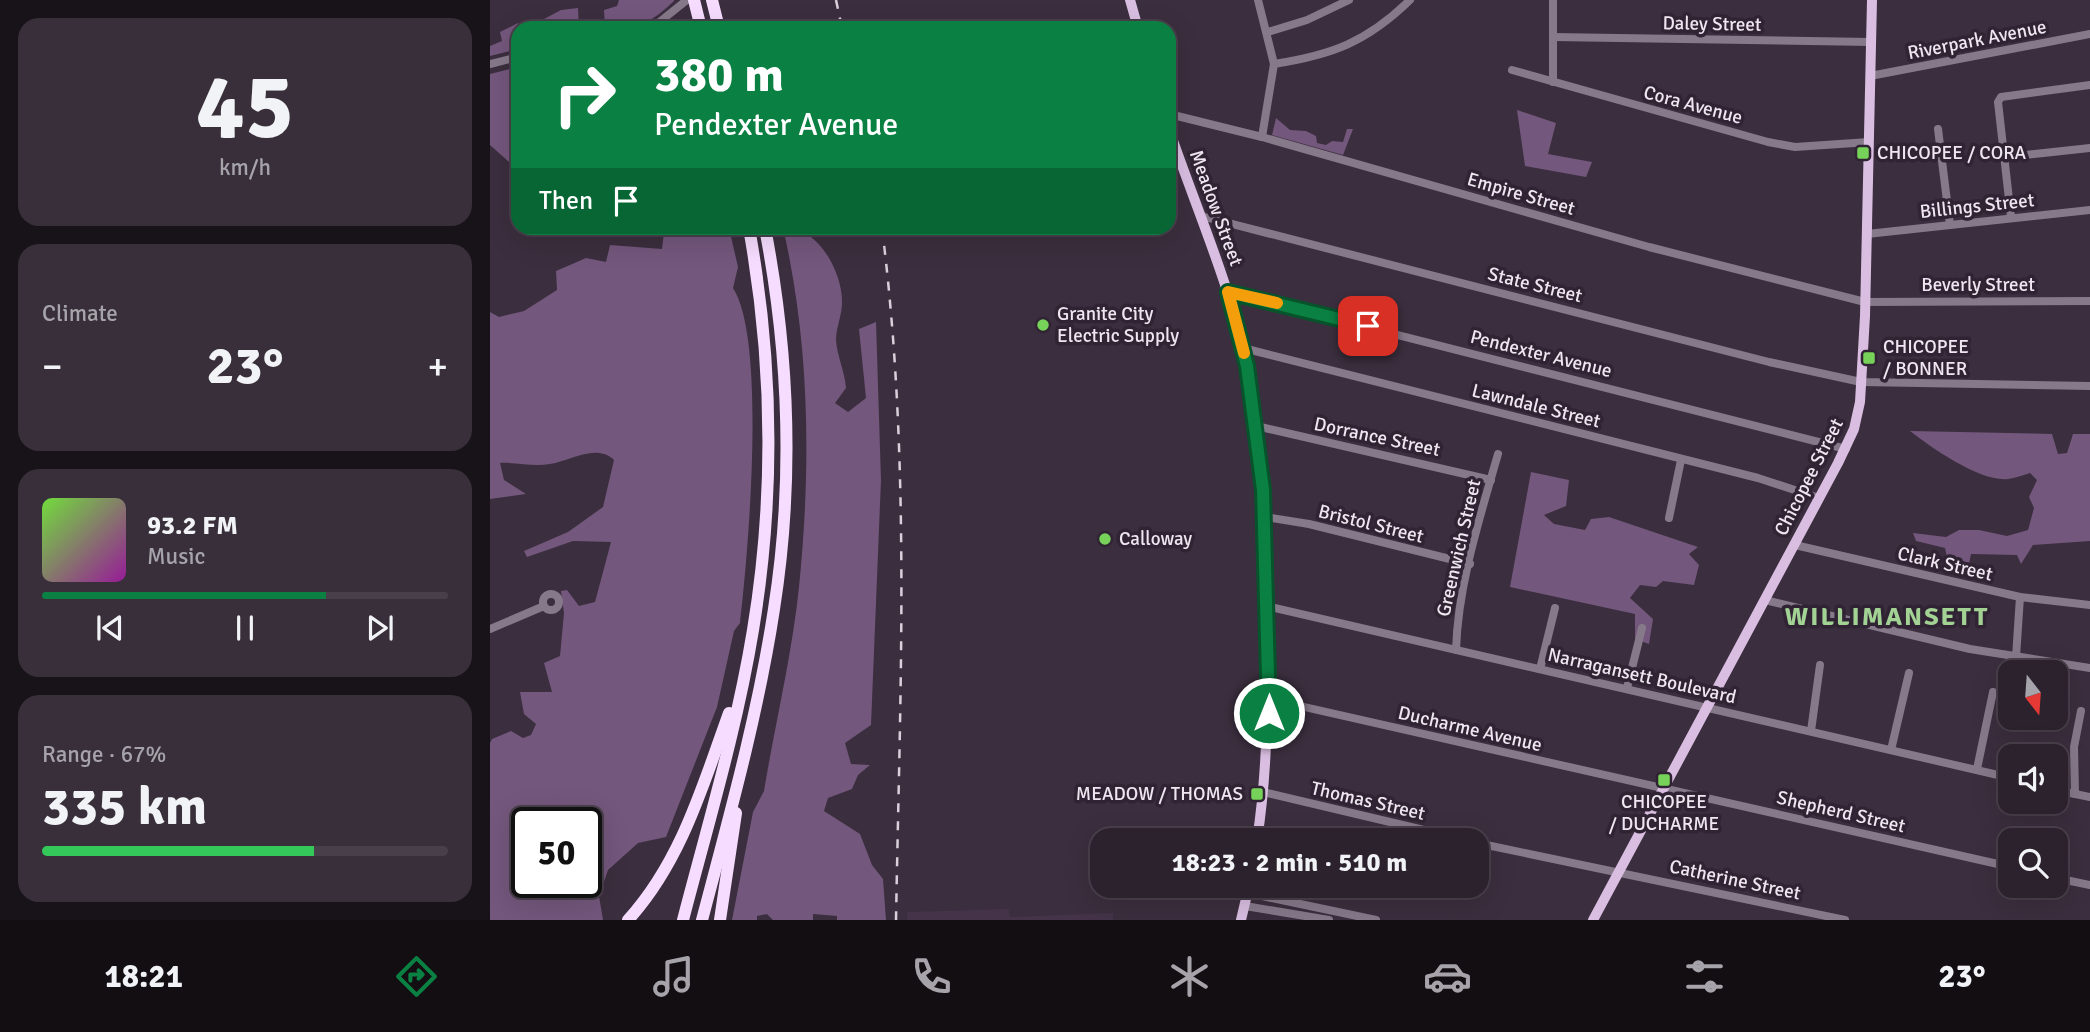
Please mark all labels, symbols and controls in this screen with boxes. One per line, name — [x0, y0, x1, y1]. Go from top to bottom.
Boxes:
street label: Daley Street — [1662, 11, 1762, 37]
street label: Riverpark Avenue — [1905, 15, 2049, 65]
text: 380 m — [654, 45, 784, 105]
icon: right — [539, 49, 630, 140]
text: 45 — [196, 51, 294, 164]
street label: Cora Avenue — [1641, 80, 1745, 130]
text: Pendexter Avenue — [654, 105, 898, 144]
place label: CHICOPEE / CORA — [1877, 141, 2027, 165]
marker: CHICOPEE / CORA — [1855, 145, 1871, 161]
street label: Meadow Street — [1184, 147, 1248, 270]
text: km/h — [219, 153, 271, 182]
street label: Empire Street — [1464, 167, 1578, 221]
icon: arrive — [607, 182, 645, 220]
text: Then — [539, 185, 593, 217]
street label: Billings Street — [1919, 188, 2036, 224]
street label: State Street — [1485, 262, 1585, 308]
street label: Beverly Street — [1921, 273, 2035, 297]
pin — [1338, 296, 1398, 356]
text: Climate — [42, 299, 118, 328]
place label: Granite City Electric Supply — [1057, 302, 1179, 348]
icon: arrive — [1349, 307, 1387, 345]
marker: Granite City Electric Supply — [1035, 317, 1051, 333]
street label: Pendexter Avenue — [1468, 325, 1614, 383]
text: 23° — [207, 334, 283, 398]
place label: CHICOPEE / BONNER — [1883, 335, 1969, 381]
text: − — [42, 343, 63, 390]
text: + — [427, 343, 448, 390]
marker: CHICOPEE / BONNER — [1861, 350, 1877, 366]
street label: Lawndale Street — [1469, 378, 1603, 434]
street label: Dorrance Street — [1312, 412, 1442, 462]
street label: Chicopee Street — [1769, 414, 1849, 540]
street label: Greenwich Street — [1432, 477, 1487, 619]
street label: Bristol Street — [1316, 499, 1426, 549]
text: 93.2 FM — [147, 510, 238, 542]
place label: Calloway — [1119, 527, 1192, 551]
marker: Calloway — [1097, 531, 1113, 547]
street label: Clark Street — [1895, 541, 1995, 587]
text: Music — [147, 542, 205, 571]
district label: WILLIMANSETT — [1785, 601, 1989, 633]
icon: previous — [91, 609, 129, 647]
icon: pause — [226, 609, 264, 647]
icon: next — [361, 609, 399, 647]
street label: Narragansett Boulevard — [1545, 643, 1739, 709]
north arrow — [1998, 660, 2068, 730]
map controls — [1998, 660, 2068, 898]
position arrow — [1232, 676, 1306, 750]
street label: Ducharme Avenue — [1396, 701, 1544, 757]
text: Range · 67% — [42, 740, 166, 769]
button: sound — [1998, 744, 2068, 814]
marker: CHICOPEE / DUCHARME — [1656, 772, 1672, 788]
text: 335 km — [42, 775, 207, 839]
street label: Thomas Street — [1309, 776, 1428, 826]
place label: MEADOW / THOMAS — [1076, 782, 1243, 806]
marker: MEADOW / THOMAS — [1249, 786, 1265, 802]
street label: Shepherd Street — [1775, 786, 1908, 838]
place label: CHICOPEE / DUCHARME — [1609, 790, 1719, 836]
speed limit sign: 50 — [511, 807, 602, 898]
button: search — [1998, 828, 2068, 898]
text: 18:23 · 2 min · 510 m — [1172, 847, 1407, 879]
street label: Catherine Street — [1667, 854, 1803, 906]
icon: directions — [392, 952, 441, 1001]
icon: music — [649, 952, 698, 1001]
icon: phone — [907, 952, 956, 1001]
icon: climate — [1165, 952, 1214, 1001]
icon: car — [1423, 952, 1472, 1001]
icon: filters — [1680, 952, 1729, 1001]
text: 18:21 — [104, 957, 183, 996]
text: 23° — [1938, 957, 1986, 996]

